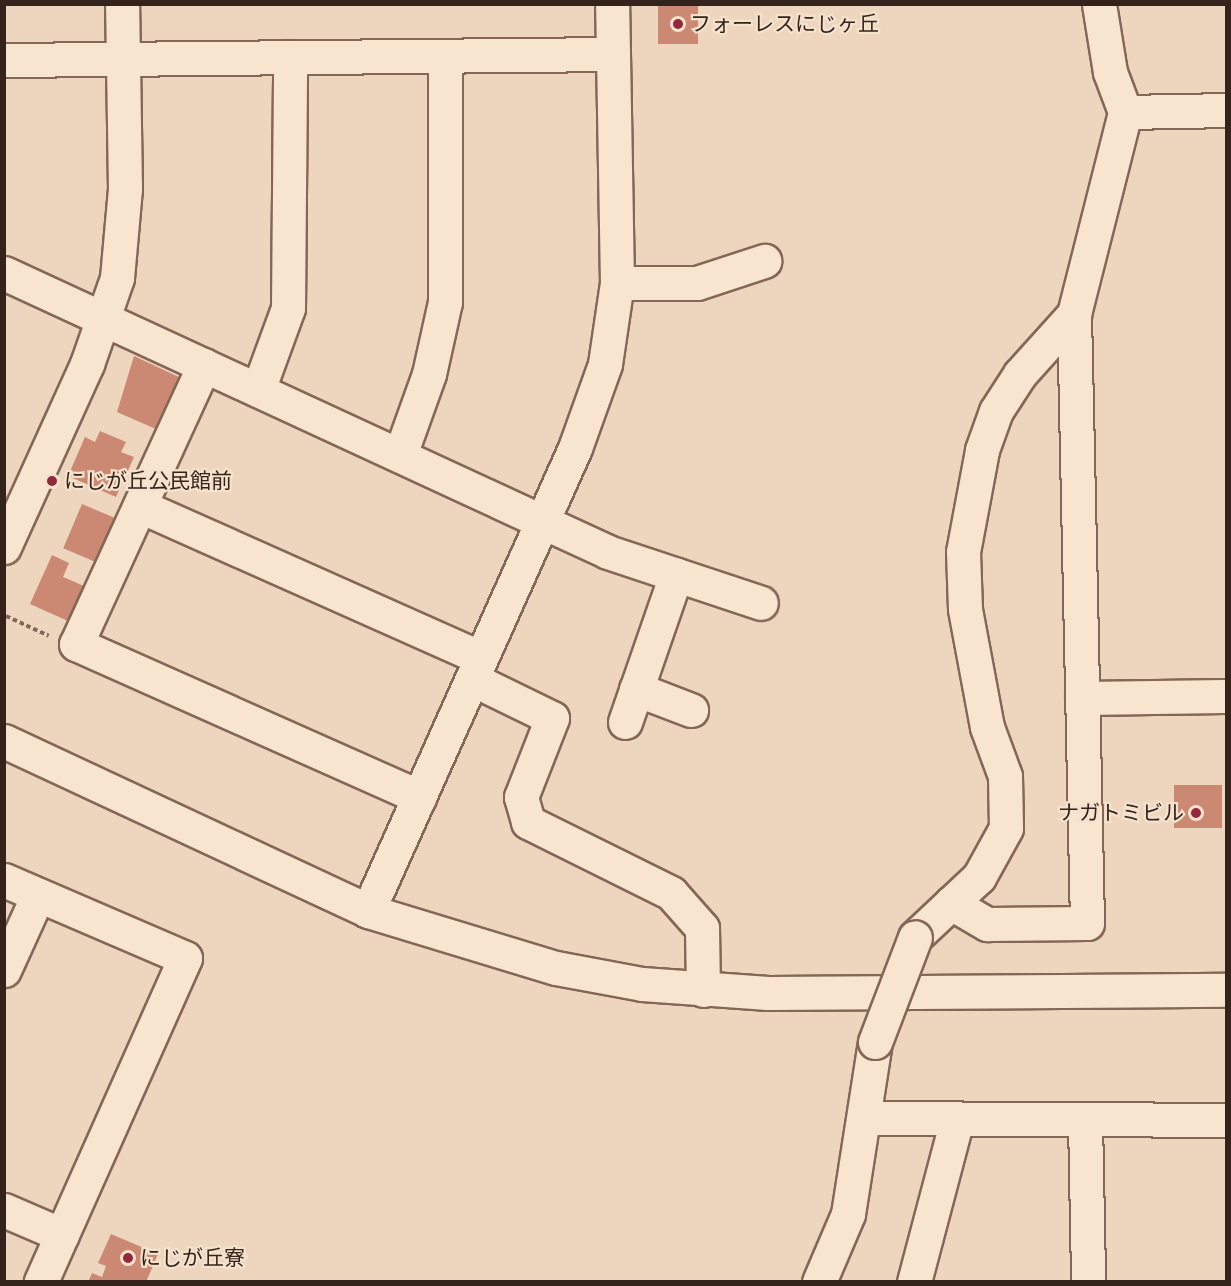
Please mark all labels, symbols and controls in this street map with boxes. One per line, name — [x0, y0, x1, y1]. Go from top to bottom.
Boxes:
place label: フォーレスにじヶ丘 — [690, 11, 879, 37]
marker: フォーレスにじヶ丘 — [671, 17, 685, 31]
place label: にじが丘公民館前 — [64, 468, 232, 494]
marker: にじが丘公民館前 — [45, 474, 59, 488]
place label: ナガトミビル — [1058, 800, 1184, 826]
marker: ナガトミビル — [1189, 806, 1203, 820]
place label: にじが丘寮 — [140, 1245, 245, 1271]
marker: にじが丘寮 — [121, 1251, 135, 1265]

